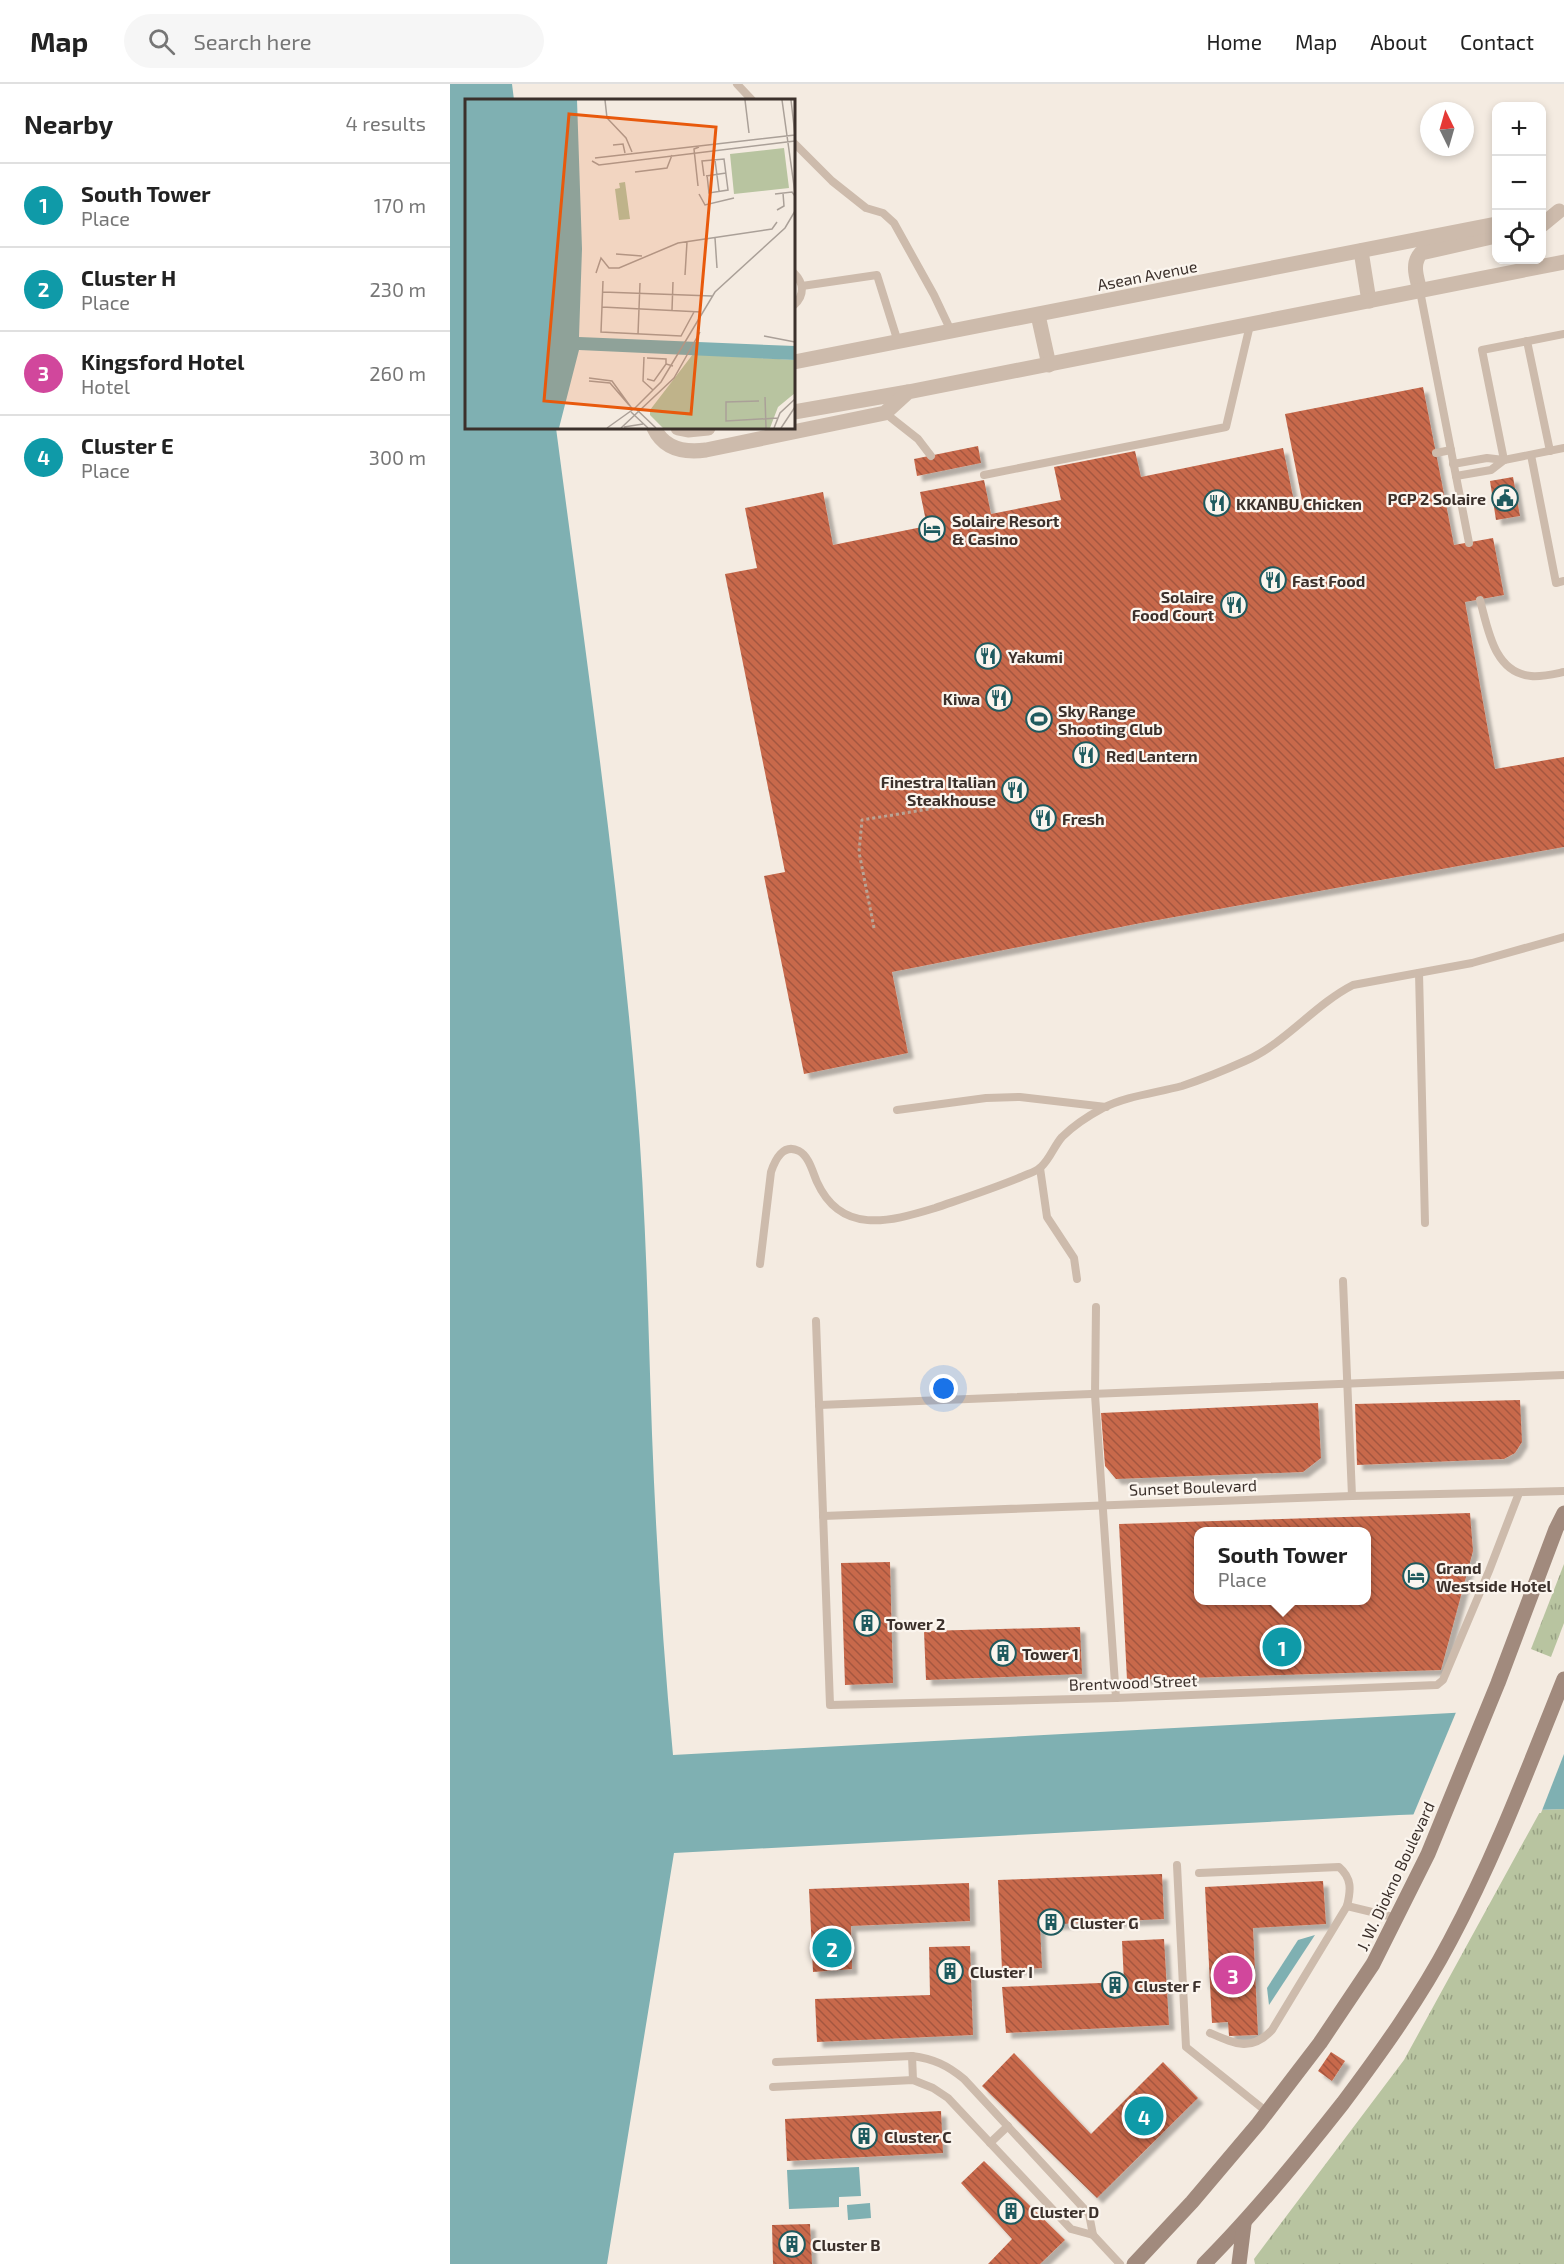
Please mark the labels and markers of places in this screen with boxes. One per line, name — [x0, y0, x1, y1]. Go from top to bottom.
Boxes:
public building icon: PCP 2 Solaire — [1490, 483, 1520, 513]
restaurant icon: KKANBU Chicken — [1202, 488, 1232, 518]
place label: PCP 2 Solaire — [1388, 489, 1486, 508]
place label: KKANBU Chicken — [1236, 494, 1362, 513]
place label: Solaire Resort & Casino — [952, 511, 1060, 548]
hotel icon: Solaire Resort & Casino — [917, 514, 947, 544]
restaurant icon: Fast Food — [1258, 565, 1288, 595]
place label: Fast Food — [1292, 571, 1365, 590]
place label: Solaire Food Court — [1132, 587, 1214, 624]
restaurant icon: Solaire Food Court — [1219, 590, 1249, 620]
restaurant icon: Yakumi — [973, 641, 1003, 671]
place label: Yakumi — [1008, 647, 1063, 666]
restaurant icon: Kiwa — [984, 683, 1014, 713]
place label: Kiwa — [943, 689, 980, 708]
place label: Sky Range Shooting Club — [1058, 701, 1163, 738]
sports icon: Sky Range Shooting Club — [1024, 704, 1054, 734]
restaurant icon: Red Lantern — [1071, 740, 1101, 770]
place label: Red Lantern — [1106, 746, 1198, 765]
place label: Finestra Italian Steakhouse — [881, 772, 996, 809]
restaurant icon: Finestra Italian Steakhouse — [1000, 775, 1030, 805]
restaurant icon: Fresh — [1028, 803, 1058, 833]
place label: Fresh — [1062, 809, 1105, 828]
place label: Grand Westside Hotel — [1436, 1558, 1552, 1595]
hotel icon: Grand Westside Hotel — [1401, 1561, 1431, 1591]
building icon: Tower 2 — [852, 1608, 882, 1638]
place label: Tower 2 — [886, 1614, 945, 1633]
pin: 1 — [1262, 1624, 1302, 1670]
building icon: Tower 1 — [988, 1638, 1018, 1668]
place label: Tower 1 — [1022, 1644, 1079, 1663]
building icon: Cluster G — [1036, 1907, 1066, 1937]
place label: Cluster G — [1070, 1913, 1139, 1932]
pin: 2 — [812, 1926, 851, 1970]
pin: 3 — [1214, 1952, 1252, 1998]
building icon: Cluster I — [935, 1956, 965, 1986]
place label: Cluster I — [970, 1962, 1033, 1981]
building icon: Cluster F — [1100, 1970, 1130, 2000]
place label: Cluster F — [1134, 1976, 1201, 1995]
pin: 4 — [1124, 2094, 1164, 2138]
building icon: Cluster C — [849, 2121, 879, 2151]
place label: Cluster C — [884, 2127, 952, 2146]
building icon: Cluster D — [996, 2196, 1026, 2226]
place label: Cluster D — [1030, 2202, 1099, 2221]
building icon: Cluster B — [777, 2229, 807, 2259]
place label: Cluster B — [812, 2235, 880, 2254]

